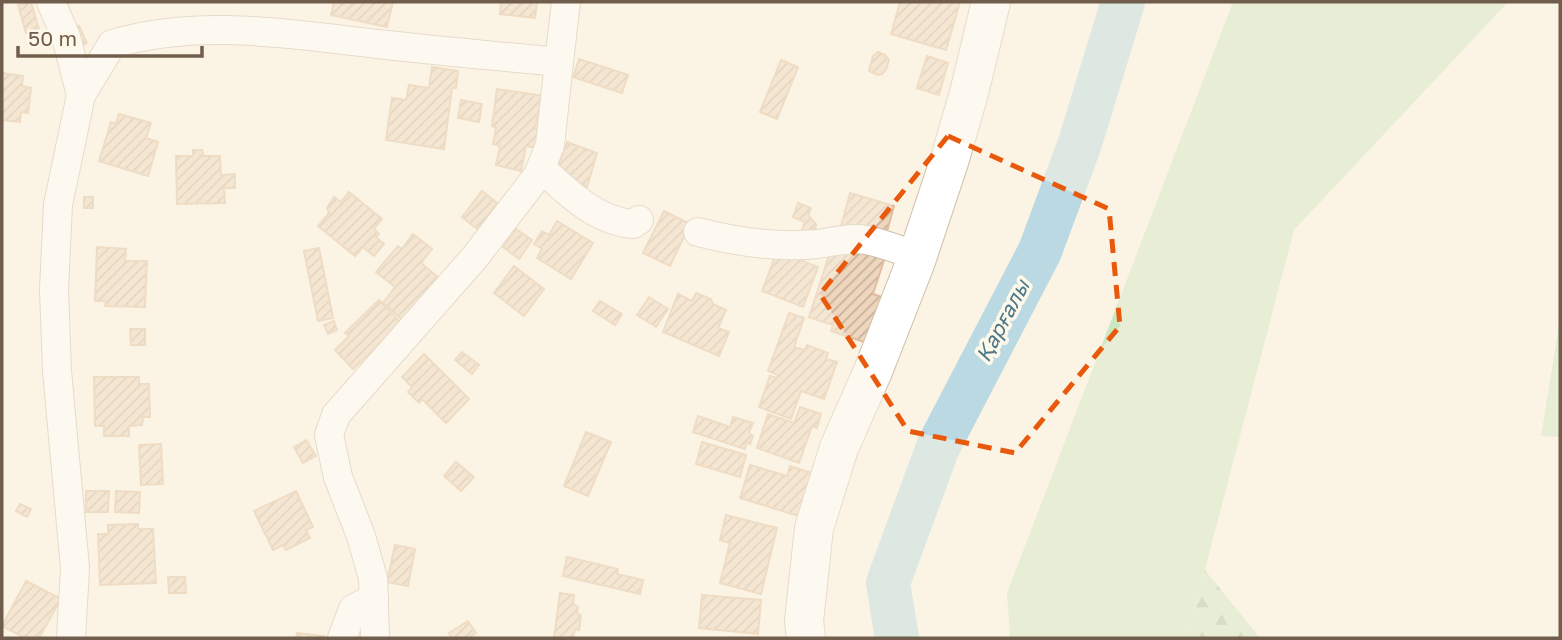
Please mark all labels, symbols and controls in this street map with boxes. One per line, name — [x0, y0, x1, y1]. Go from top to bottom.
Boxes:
scale bar — [18, 14, 201, 58]
text: 50 m — [28, 25, 77, 51]
water label: Қарғалы — [970, 274, 1035, 366]

